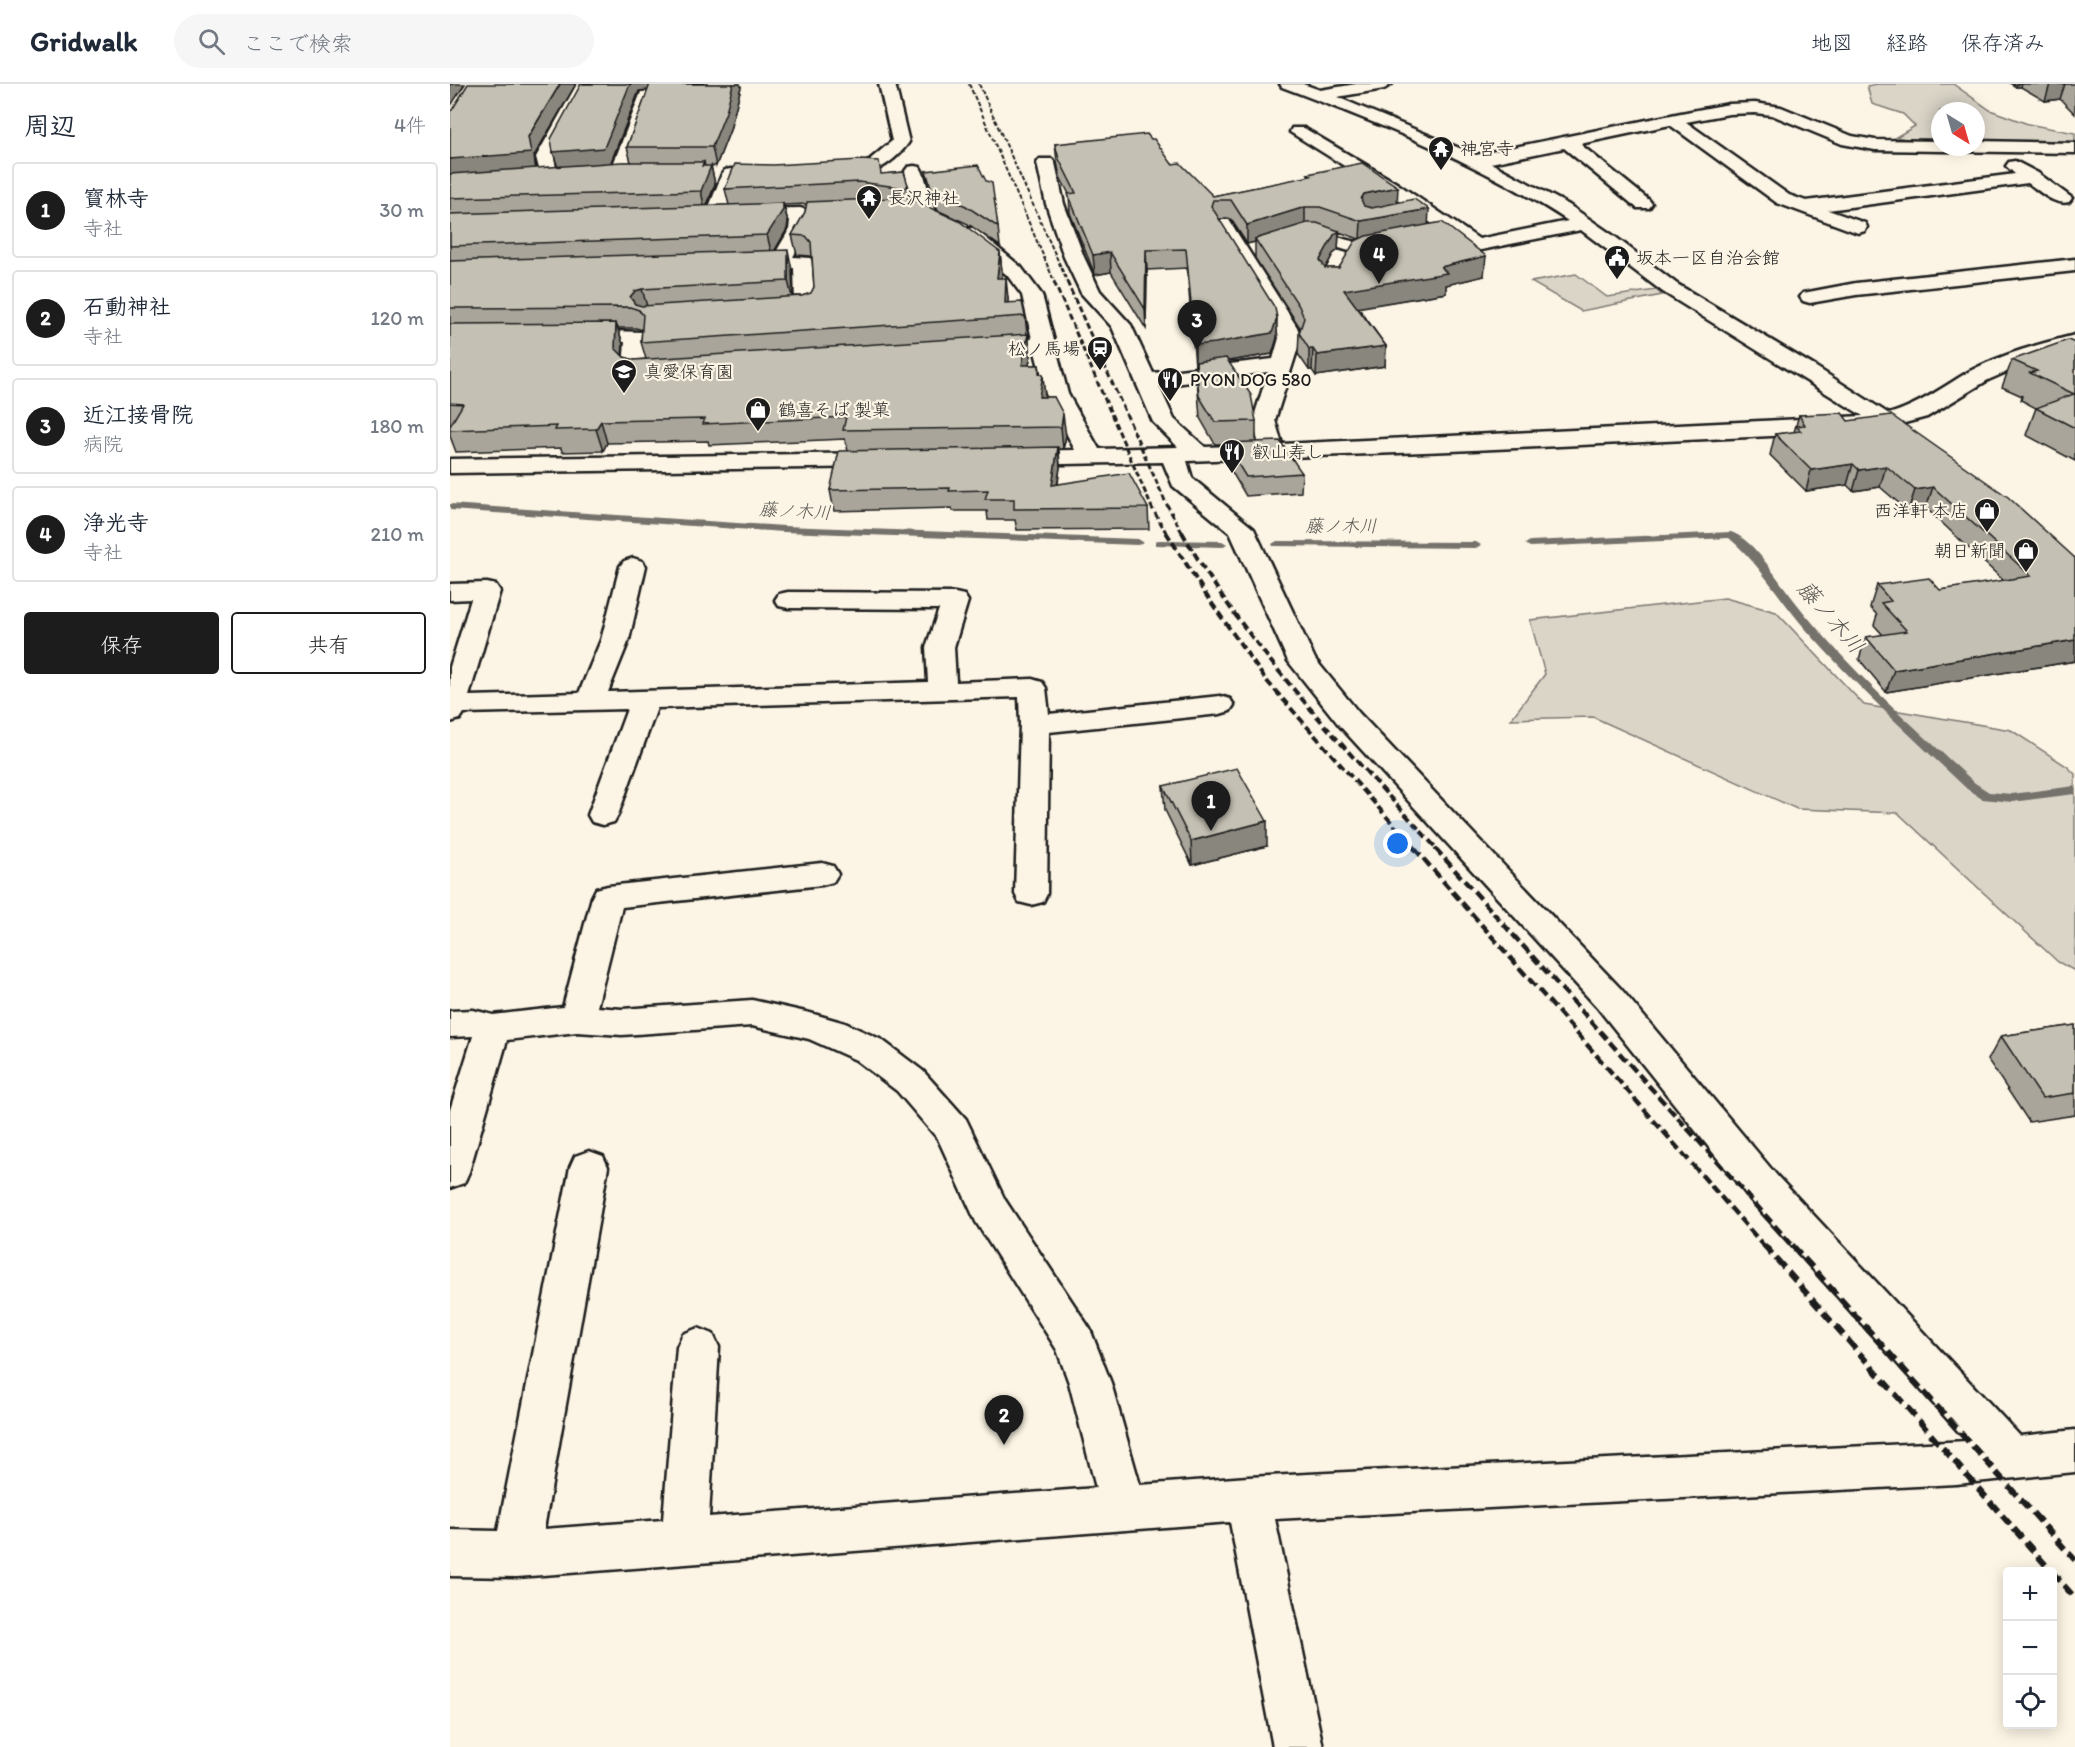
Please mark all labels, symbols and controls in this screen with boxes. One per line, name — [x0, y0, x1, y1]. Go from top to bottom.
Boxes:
search box — [174, 14, 594, 68]
text: Gridwalk — [30, 24, 138, 58]
icon: search — [195, 25, 228, 58]
text: ここで検索 — [243, 30, 353, 57]
text: 地図 — [1811, 30, 1853, 55]
text: 経路 — [1886, 30, 1928, 55]
text: 保存済み — [1961, 30, 2045, 55]
north arrow — [1931, 102, 1985, 156]
text: 周辺 — [24, 110, 76, 142]
text: 4件 — [394, 113, 426, 137]
temple icon: 神宮寺 — [1426, 134, 1456, 172]
place label: 神宮寺 — [1460, 138, 1514, 160]
temple icon: 長沢神社 — [854, 183, 884, 221]
text: 寳林寺 — [83, 185, 149, 212]
place label: 長沢神社 — [888, 187, 960, 209]
text: 1 — [41, 198, 50, 222]
text: 30 m — [379, 198, 424, 222]
text: 寺社 — [83, 216, 123, 240]
pin: 4 — [1360, 234, 1398, 284]
public building icon: 坂本一区自治会館 — [1602, 243, 1632, 281]
place label: 坂本一区自治会館 — [1636, 247, 1780, 269]
text: 石動神社 — [83, 293, 171, 320]
pin: 3 — [1178, 300, 1216, 350]
text: 2 — [40, 306, 51, 330]
text: 120 m — [371, 306, 424, 330]
text: 寺社 — [83, 324, 123, 348]
station icon: 松ノ馬場 — [1085, 334, 1115, 372]
place label: 松ノ馬場 — [1008, 338, 1080, 360]
school or university icon: 真愛保育園 — [609, 357, 639, 395]
place label: 真愛保育園 — [644, 361, 734, 383]
restaurant icon: PYON DOG 580 — [1155, 365, 1185, 403]
place label: PYON DOG 580 — [1190, 369, 1312, 391]
shop icon: 鶴喜そば 製菓 — [743, 395, 773, 433]
place label: 鶴喜そば 製菓 — [778, 399, 890, 421]
text: 近江接骨院 — [83, 401, 193, 428]
text: 3 — [40, 414, 51, 438]
text: 180 m — [370, 414, 424, 438]
text: 病院 — [83, 432, 123, 456]
restaurant icon: 叡山寿し — [1217, 437, 1247, 475]
place label: 叡山寿し — [1252, 441, 1324, 463]
shop icon: 西洋軒 本店 — [1972, 496, 2002, 534]
water label: 藤ノ木川 — [758, 498, 832, 524]
place label: 西洋軒 本店 — [1874, 500, 1968, 522]
text: 浄光寺 — [83, 509, 149, 536]
water label: 藤ノ木川 — [1305, 515, 1377, 537]
text: 4 — [39, 522, 52, 546]
text: 210 m — [371, 522, 424, 546]
shop icon: 朝日新聞 — [2011, 536, 2041, 574]
text: 寺社 — [83, 540, 123, 564]
place label: 朝日新聞 — [1934, 540, 2006, 562]
water label: 藤ノ木川 — [1792, 575, 1870, 659]
button: 保存 — [24, 612, 219, 674]
button: 共有 — [231, 612, 426, 674]
pin: 1 — [1192, 782, 1230, 831]
your location — [1383, 829, 1412, 858]
pin: 2 — [984, 1396, 1024, 1445]
map controls — [2003, 1567, 2057, 1729]
button: + — [2003, 1567, 2057, 1621]
button: − — [2003, 1621, 2057, 1675]
button: locate — [2003, 1675, 2057, 1729]

